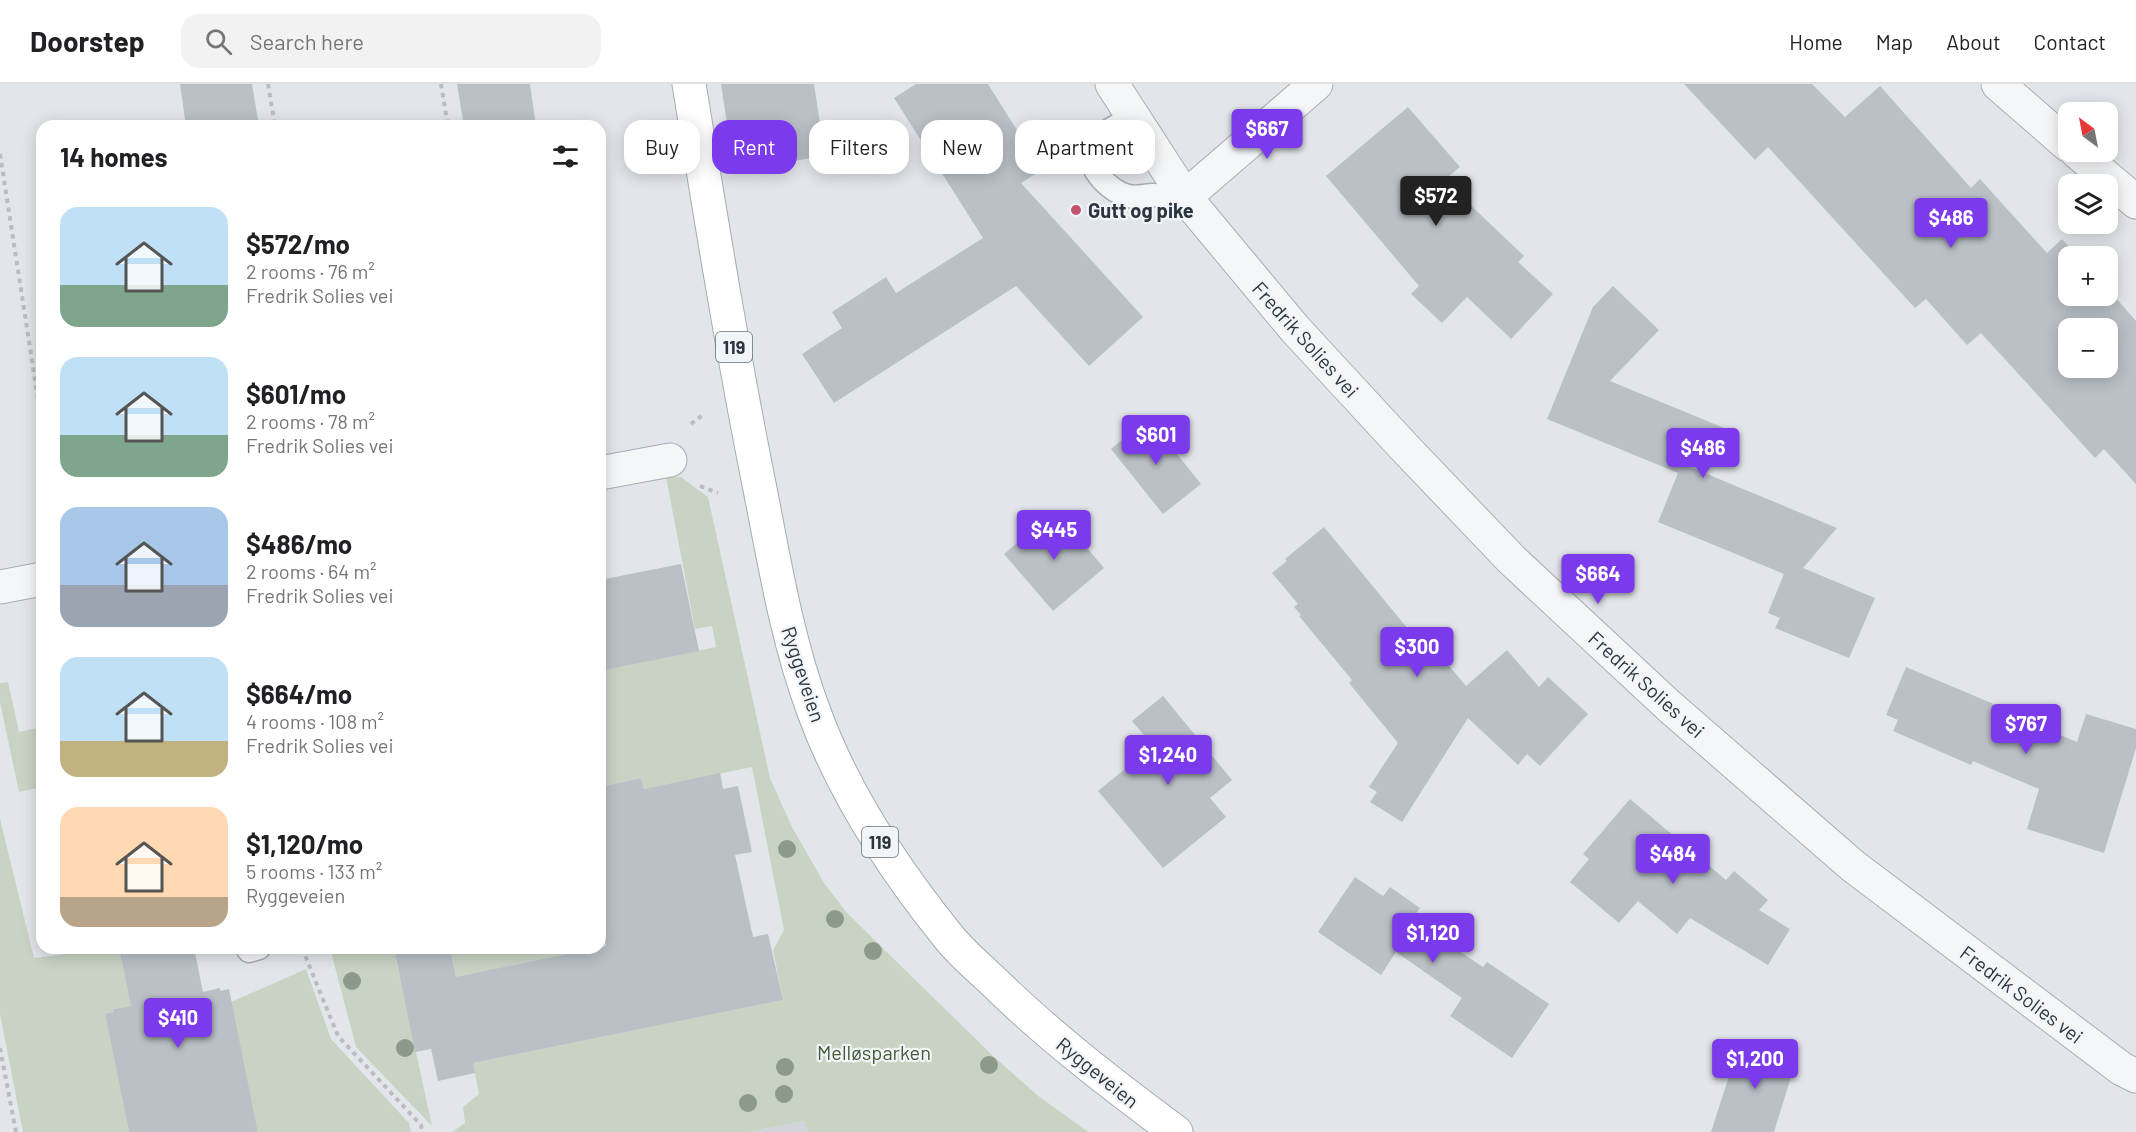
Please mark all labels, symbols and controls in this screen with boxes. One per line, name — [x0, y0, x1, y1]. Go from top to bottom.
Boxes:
search box — [181, 14, 601, 68]
text: Doorstep — [30, 24, 145, 58]
icon: search — [202, 25, 235, 58]
text: Search here — [250, 28, 364, 54]
text: Home — [1789, 29, 1843, 54]
text: Map — [1876, 29, 1913, 54]
text: About — [1946, 29, 2001, 54]
text: Contact — [2034, 29, 2106, 54]
north arrow — [2058, 102, 2118, 162]
map controls — [2058, 102, 2118, 378]
pin: $667 — [1231, 109, 1303, 160]
text: $667 — [1246, 116, 1288, 140]
chip: Buy — [624, 120, 700, 174]
chip: Rent — [712, 120, 797, 174]
chip: Filters — [809, 120, 909, 174]
chip: New — [921, 120, 1003, 174]
chip: Apartment — [1015, 120, 1155, 174]
icon: filters — [549, 140, 582, 173]
text: 14 homes — [60, 141, 167, 172]
button: layers — [2058, 174, 2118, 234]
pin: $572 — [1400, 176, 1472, 227]
text: $572 — [1414, 183, 1458, 207]
place label: Gutt og pike — [1088, 198, 1194, 222]
pin: $486 — [1915, 198, 1987, 249]
marker: Gutt og pike — [1069, 203, 1083, 217]
text: $486 — [1928, 205, 1974, 229]
text: $572/mo — [246, 228, 350, 259]
icon: home — [108, 231, 180, 303]
button: + — [2058, 246, 2118, 306]
text: 2 rooms · 76 m² — [246, 259, 375, 283]
street label: Fredrik Solies vei — [1248, 276, 1364, 402]
text: Fredrik Solies vei — [246, 283, 394, 307]
button: − — [2058, 318, 2118, 378]
road number: 119 — [716, 332, 752, 362]
text: $601/mo — [246, 378, 346, 409]
icon: home — [108, 381, 180, 453]
text: 2 rooms · 78 m² — [246, 409, 375, 433]
pin: $601 — [1120, 415, 1192, 466]
text: $601 — [1136, 422, 1176, 446]
pin: $486 — [1667, 428, 1739, 479]
text: Fredrik Solies vei — [246, 433, 394, 457]
text: $486 — [1680, 435, 1726, 459]
pin: $445 — [1018, 510, 1090, 561]
text: $445 — [1031, 517, 1077, 541]
text: $486/mo — [246, 528, 352, 559]
icon: home — [108, 531, 180, 603]
pin: $664 — [1562, 554, 1634, 605]
text: 2 rooms · 64 m² — [246, 559, 376, 583]
text: $664 — [1575, 561, 1621, 585]
text: Fredrik Solies vei — [246, 583, 394, 607]
street label: Ryggeveien — [777, 623, 831, 725]
street label: Fredrik Solies vei — [1584, 626, 1710, 742]
pin: $300 — [1381, 627, 1453, 678]
text: $300 — [1394, 634, 1440, 658]
text: $664/mo — [246, 678, 352, 709]
icon: home — [108, 681, 180, 753]
pin: $767 — [1990, 704, 2062, 755]
text: 4 rooms · 108 m² — [246, 709, 384, 733]
text: $767 — [2005, 711, 2047, 735]
text: Fredrik Solies vei — [246, 733, 394, 757]
pin: $1,240 — [1119, 735, 1217, 786]
text: $1,240 — [1139, 742, 1197, 766]
road number: 119 — [862, 827, 898, 857]
text: $1,120/mo — [246, 828, 363, 859]
icon: home — [108, 831, 180, 903]
pin: $484 — [1637, 834, 1709, 885]
text: $484 — [1650, 841, 1696, 865]
text: 5 rooms · 133 m² — [246, 859, 382, 883]
text: Ryggeveien — [246, 883, 345, 907]
pin: $1,120 — [1384, 913, 1482, 964]
text: $1,120 — [1406, 920, 1460, 944]
street label: Fredrik Solies vei — [1956, 940, 2088, 1048]
pin: $410 — [142, 998, 214, 1049]
text: $410 — [158, 1005, 198, 1029]
street label: Ryggeveien — [1052, 1031, 1144, 1113]
pin: $1,200 — [1706, 1039, 1804, 1090]
park label: Melløsparken — [817, 1040, 931, 1064]
text: $1,200 — [1726, 1046, 1784, 1070]

